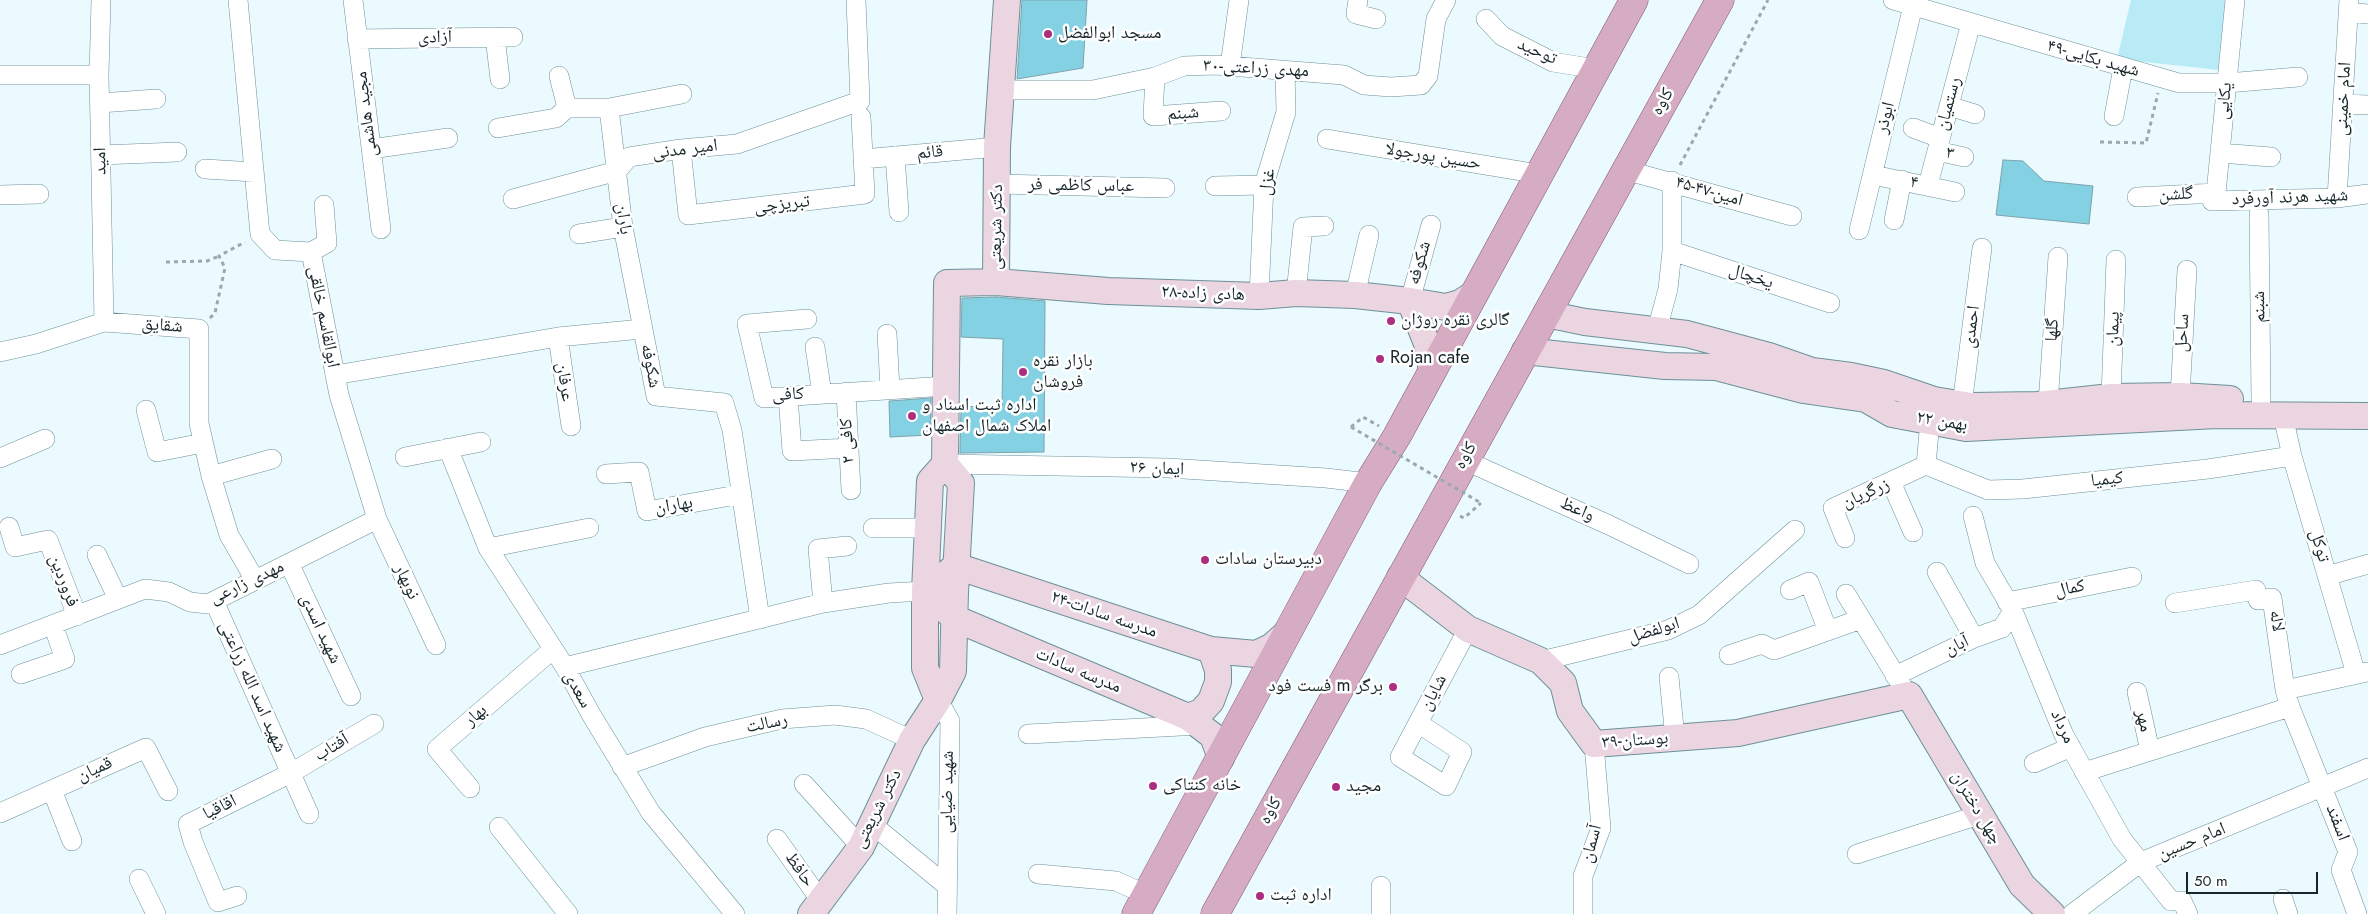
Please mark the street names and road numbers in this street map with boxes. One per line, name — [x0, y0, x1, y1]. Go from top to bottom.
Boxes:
street label: آزادی — [418, 27, 452, 49]
street label: توحید — [1514, 34, 1560, 70]
street label: ۴۹-شهید بکایی — [2044, 35, 2142, 83]
street label: ۳۰-مهدی زراعتی — [1202, 55, 1310, 83]
street label: امام خمینی — [2331, 61, 2357, 137]
street label: مجید هاشمی — [351, 70, 383, 158]
street label: رستمیان — [1932, 75, 1966, 133]
street label: یکایی — [2212, 81, 2238, 121]
street label: کاوه — [1647, 85, 1679, 119]
street label: ابوذر — [1872, 100, 1900, 136]
street label: شبنم — [1166, 102, 1200, 126]
street label: امیر مدنی — [651, 135, 719, 165]
street label: حسین پورجولا — [1384, 139, 1482, 175]
street label: قائم — [916, 141, 944, 165]
street label: ۳ — [1944, 143, 1956, 165]
street label: امید — [90, 147, 112, 175]
street label: غزل — [1255, 167, 1281, 197]
street label: ۴۵-۴۷-امین — [1673, 172, 1745, 212]
street label: ۴ — [1908, 172, 1920, 194]
street label: عباس کاظمی فر — [1028, 174, 1134, 198]
street label: گلشن — [2158, 183, 2194, 207]
street label: دکتر شریعتی — [985, 184, 1009, 270]
street label: شهید هرند آورفرد — [2231, 185, 2349, 211]
street label: تبریزچی — [753, 191, 811, 219]
street label: باران — [610, 202, 636, 236]
street label: شکوفه — [1404, 239, 1436, 287]
street label: یخچال — [1726, 260, 1776, 294]
street label: ابوالقاسم خالقی — [303, 264, 343, 370]
street label: ۲۸-هادی زاده — [1161, 282, 1245, 306]
street label: شبنم — [2249, 291, 2271, 323]
street label: احمدی — [1959, 304, 1985, 350]
street label: پیمان — [2103, 311, 2125, 347]
street label: ساحل — [2171, 313, 2195, 353]
street label: شقایق — [141, 314, 183, 338]
street label: گلها — [2041, 318, 2065, 342]
street label: شکوفه — [635, 342, 665, 390]
street label: عرفان — [551, 361, 577, 403]
street label: کافی — [772, 384, 804, 406]
street label: ۲۲ بهمن — [1915, 407, 1969, 437]
street label: کافی ۲ — [836, 418, 860, 464]
street label: کاوه — [1450, 439, 1482, 473]
street label: ۲۶ ایمان — [1129, 457, 1185, 481]
street label: کیمیا — [2090, 468, 2124, 492]
street label: زرگریان — [1839, 474, 1893, 514]
street label: بهاران — [653, 492, 695, 520]
street label: واعظ — [1556, 493, 1598, 527]
street label: توکل — [2304, 527, 2334, 565]
street label: فروردین — [43, 552, 83, 610]
street label: مهدی زارعی — [206, 556, 288, 610]
street label: نوبهار — [388, 561, 424, 603]
street label: کمال — [2053, 576, 2087, 602]
street label: ۲۴-مدرسه سادات — [1048, 587, 1160, 643]
street label: شهید اسدی — [294, 590, 346, 668]
street label: لاله — [2264, 609, 2288, 633]
street label: ابولفضل — [1625, 613, 1683, 649]
street label: شهید اسد الله زراعتی — [213, 618, 291, 756]
street label: آبان — [1941, 631, 1973, 661]
street label: مدرسه سادات — [1032, 643, 1124, 699]
street label: سعدی — [558, 668, 596, 712]
street label: شایان — [1416, 671, 1452, 715]
street label: بهار — [460, 700, 492, 732]
street label: مرداد — [2045, 707, 2079, 747]
street label: مهر — [2130, 708, 2156, 734]
street label: رسالت — [744, 709, 790, 739]
street label: ۳۹-بوستان — [1601, 728, 1669, 754]
street label: آفتاب — [311, 729, 353, 767]
street label: شهید ضیایی — [936, 750, 960, 834]
street label: قمیان — [74, 753, 116, 787]
street label: دکتر شریعتی — [849, 766, 907, 852]
street label: چهل دختران — [1946, 767, 2006, 849]
street label: اقاقیا — [200, 791, 240, 825]
street label: کاوه — [1255, 794, 1287, 828]
street label: اسفند — [2320, 802, 2354, 844]
street label: امام حسین — [2155, 819, 2229, 865]
street label: آسمان — [1577, 823, 1607, 865]
street label: حافظ — [779, 848, 819, 892]

